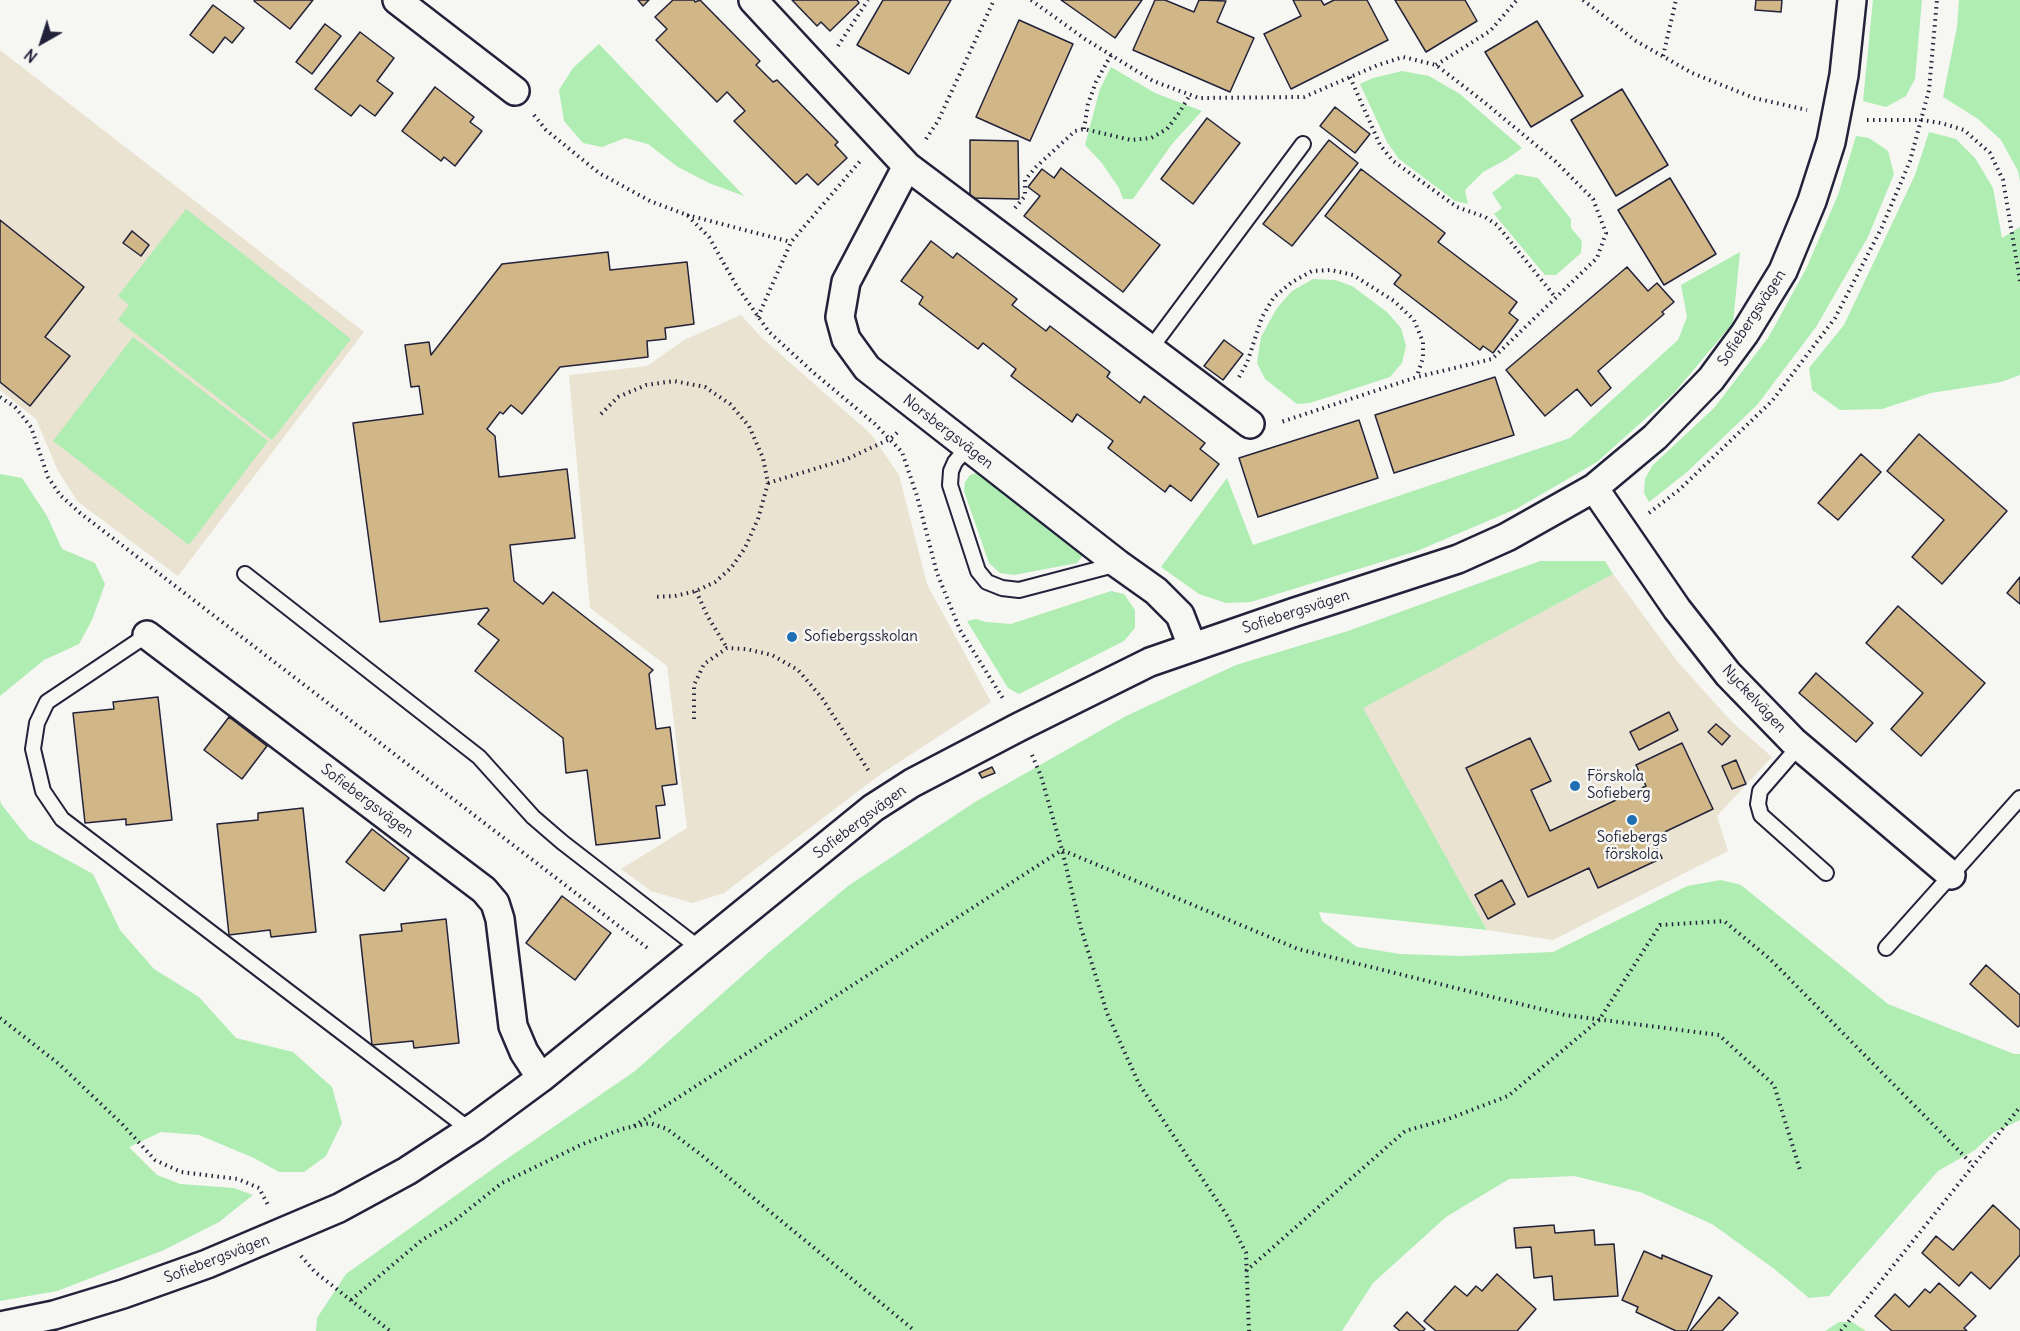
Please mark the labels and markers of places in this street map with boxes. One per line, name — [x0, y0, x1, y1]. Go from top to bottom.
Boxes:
place label: Sofiebergsskolan — [804, 628, 918, 646]
marker: Sofiebergsskolan — [785, 630, 799, 644]
place label: Förskola Sofieberg — [1587, 768, 1651, 803]
marker: Förskola Sofieberg — [1568, 779, 1582, 793]
marker: Sofiebergs förskola — [1625, 813, 1639, 827]
place label: Sofiebergs förskola — [1597, 829, 1667, 864]

